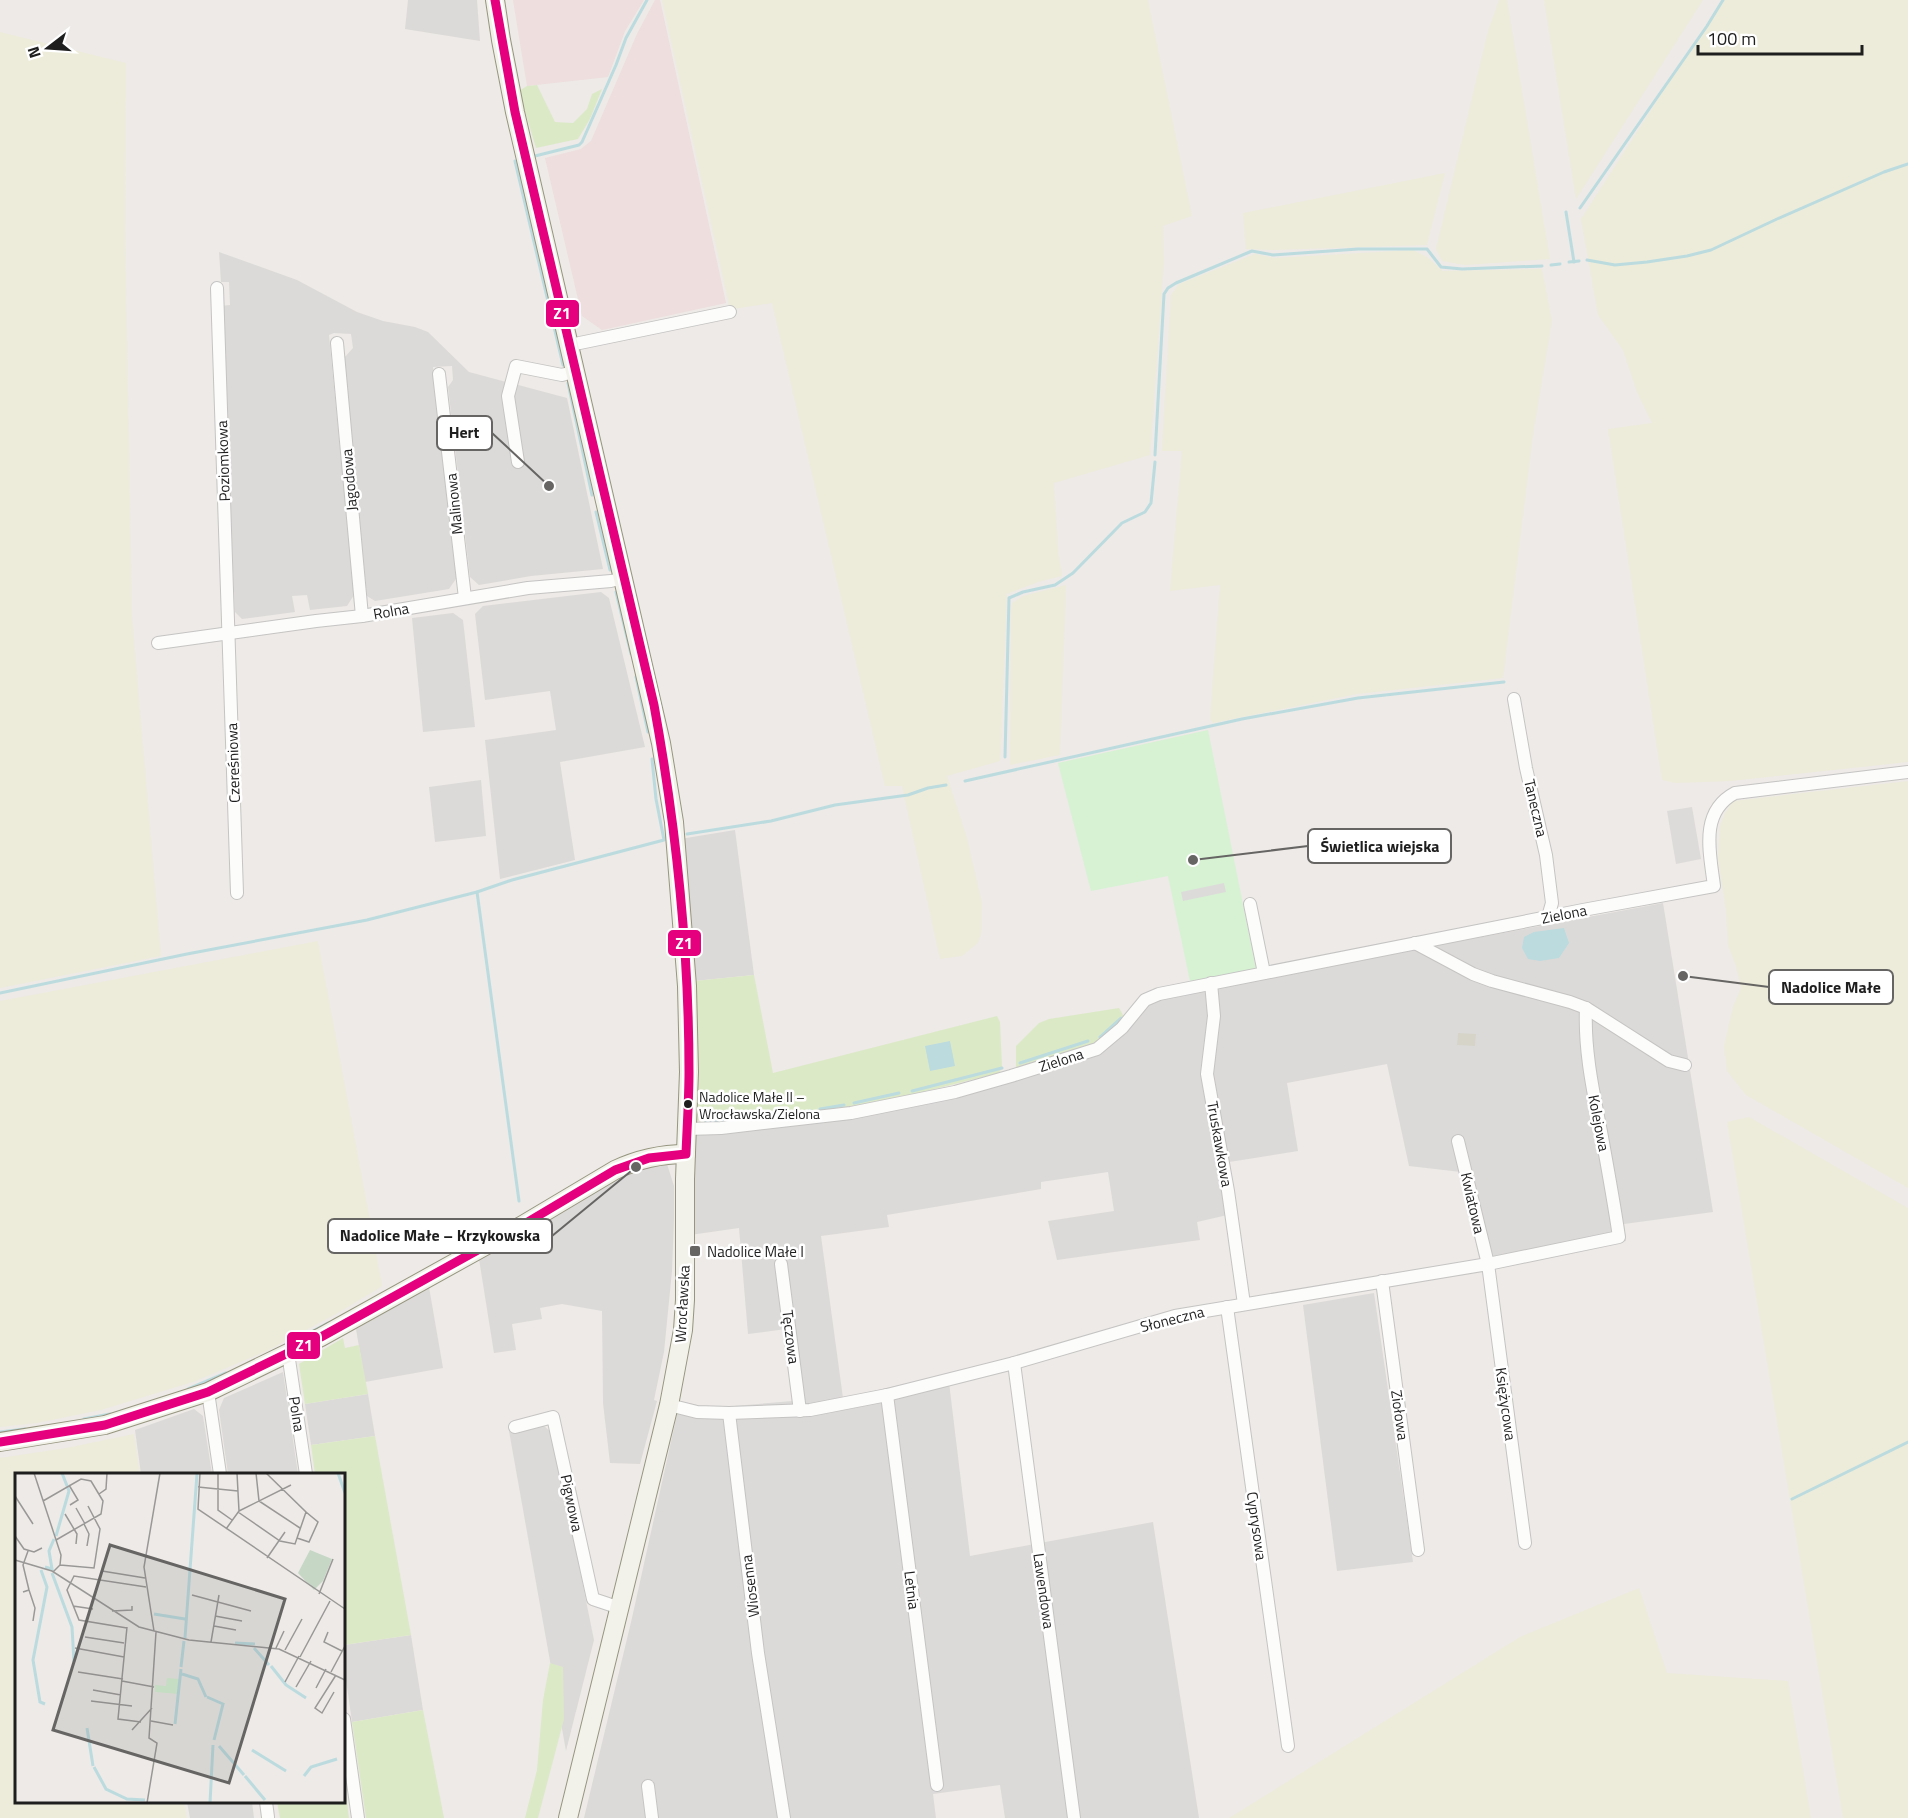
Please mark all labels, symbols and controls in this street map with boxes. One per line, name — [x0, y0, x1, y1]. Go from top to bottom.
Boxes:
north arrow — [18, 18, 78, 78]
scale bar — [1698, 18, 1862, 56]
text: 100 m — [1707, 25, 1756, 52]
text: N — [21, 44, 47, 61]
line badge: Z1 — [545, 299, 580, 328]
text: Z1 — [553, 301, 571, 325]
callout: Hert — [437, 416, 492, 450]
street label: Poziomkowa — [210, 420, 236, 502]
text: Hert — [449, 420, 480, 444]
street label: Jagodowa — [335, 448, 363, 512]
street label: Malinowa — [439, 472, 469, 536]
street label: Rolna — [371, 596, 411, 625]
street label: Czereśniowa — [220, 722, 246, 803]
street label: Taneczna — [1518, 777, 1554, 840]
callout: Świetlica wiejska — [1308, 829, 1451, 863]
text: Świetlica wiejska — [1320, 834, 1440, 858]
street label: Zielona — [1539, 898, 1589, 930]
line badge: Z1 — [667, 929, 702, 957]
text: Z1 — [675, 931, 693, 955]
callout: Nadolice Małe — [1769, 970, 1893, 1004]
text: Nadolice Małe — [1781, 975, 1881, 999]
street label: Zielona — [1036, 1042, 1087, 1078]
place label: Nadolice Małe II – Wrocławska/Zielona — [699, 1086, 820, 1124]
street label: Kolejowa — [1582, 1093, 1616, 1154]
marker: Nadolice Małe II – Wrocławska/Zielona — [682, 1098, 694, 1110]
street label: Truskawkowa — [1201, 1099, 1239, 1189]
street label: Kwiatowa — [1455, 1170, 1491, 1236]
callout: Nadolice Małe – Krzykowska — [328, 1219, 552, 1253]
text: Nadolice Małe – Krzykowska — [340, 1223, 540, 1247]
place label: Nadolice Małe I — [707, 1240, 804, 1263]
marker: Nadolice Małe I — [688, 1244, 702, 1258]
street label: Wrocławska — [668, 1264, 696, 1343]
street label: Słoneczna — [1138, 1300, 1207, 1338]
street label: Tęczowa — [776, 1309, 806, 1366]
line badge: Z1 — [286, 1331, 321, 1360]
text: Z1 — [295, 1333, 313, 1357]
street label: Księżycowa — [1489, 1366, 1523, 1442]
street label: Ziołowa — [1385, 1388, 1415, 1442]
street label: Polna — [283, 1395, 311, 1434]
street label: Pigwowa — [555, 1472, 589, 1534]
inset map — [15, 1473, 345, 1803]
street label: Cyprysowa — [1241, 1490, 1273, 1562]
street label: Lawendowa — [1027, 1552, 1061, 1631]
street label: Wiosenna — [735, 1553, 765, 1619]
street label: Letnia — [898, 1569, 926, 1611]

